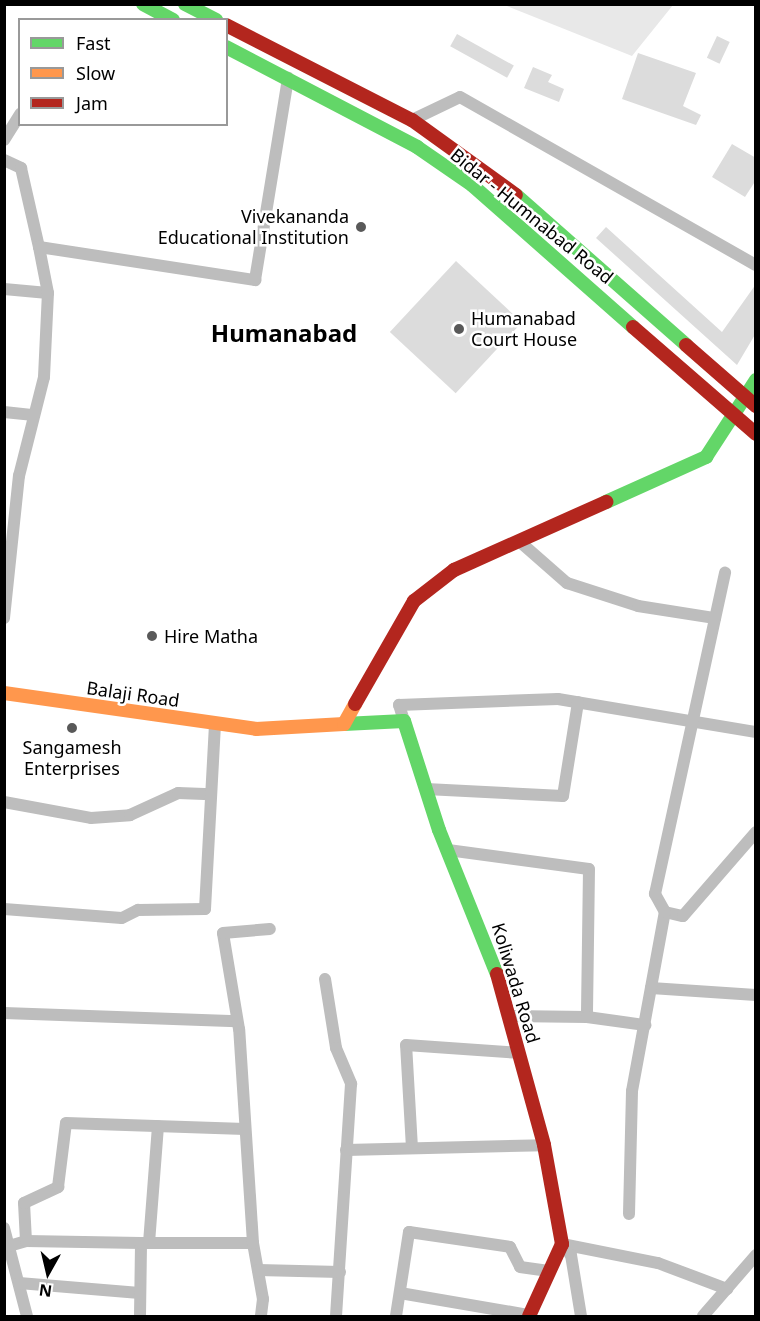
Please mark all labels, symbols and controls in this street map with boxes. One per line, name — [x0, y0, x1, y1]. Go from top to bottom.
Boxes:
legend — [18, 18, 228, 126]
text: Fast — [76, 31, 111, 55]
text: Slow — [76, 61, 115, 85]
text: Jam — [76, 91, 108, 115]
street label: Bidar - Humnabad Road — [446, 144, 618, 288]
place label: Vivekananda Educational Institution — [158, 206, 349, 248]
marker: Vivekananda Educational Institution — [354, 220, 368, 234]
place label: Humanabad Court House — [471, 308, 577, 350]
district label: Humanabad — [211, 319, 357, 347]
marker: Humanabad Court House — [452, 322, 466, 336]
place label: Hire Matha — [164, 625, 258, 647]
marker: Hire Matha — [145, 629, 159, 643]
street label: Balaji Road — [85, 677, 181, 711]
marker: Sangamesh Enterprises — [65, 721, 79, 735]
place label: Sangamesh Enterprises — [23, 737, 121, 780]
street label: Koliwada Road — [487, 920, 545, 1046]
north arrow — [18, 1243, 78, 1303]
text: N — [38, 1279, 53, 1303]

